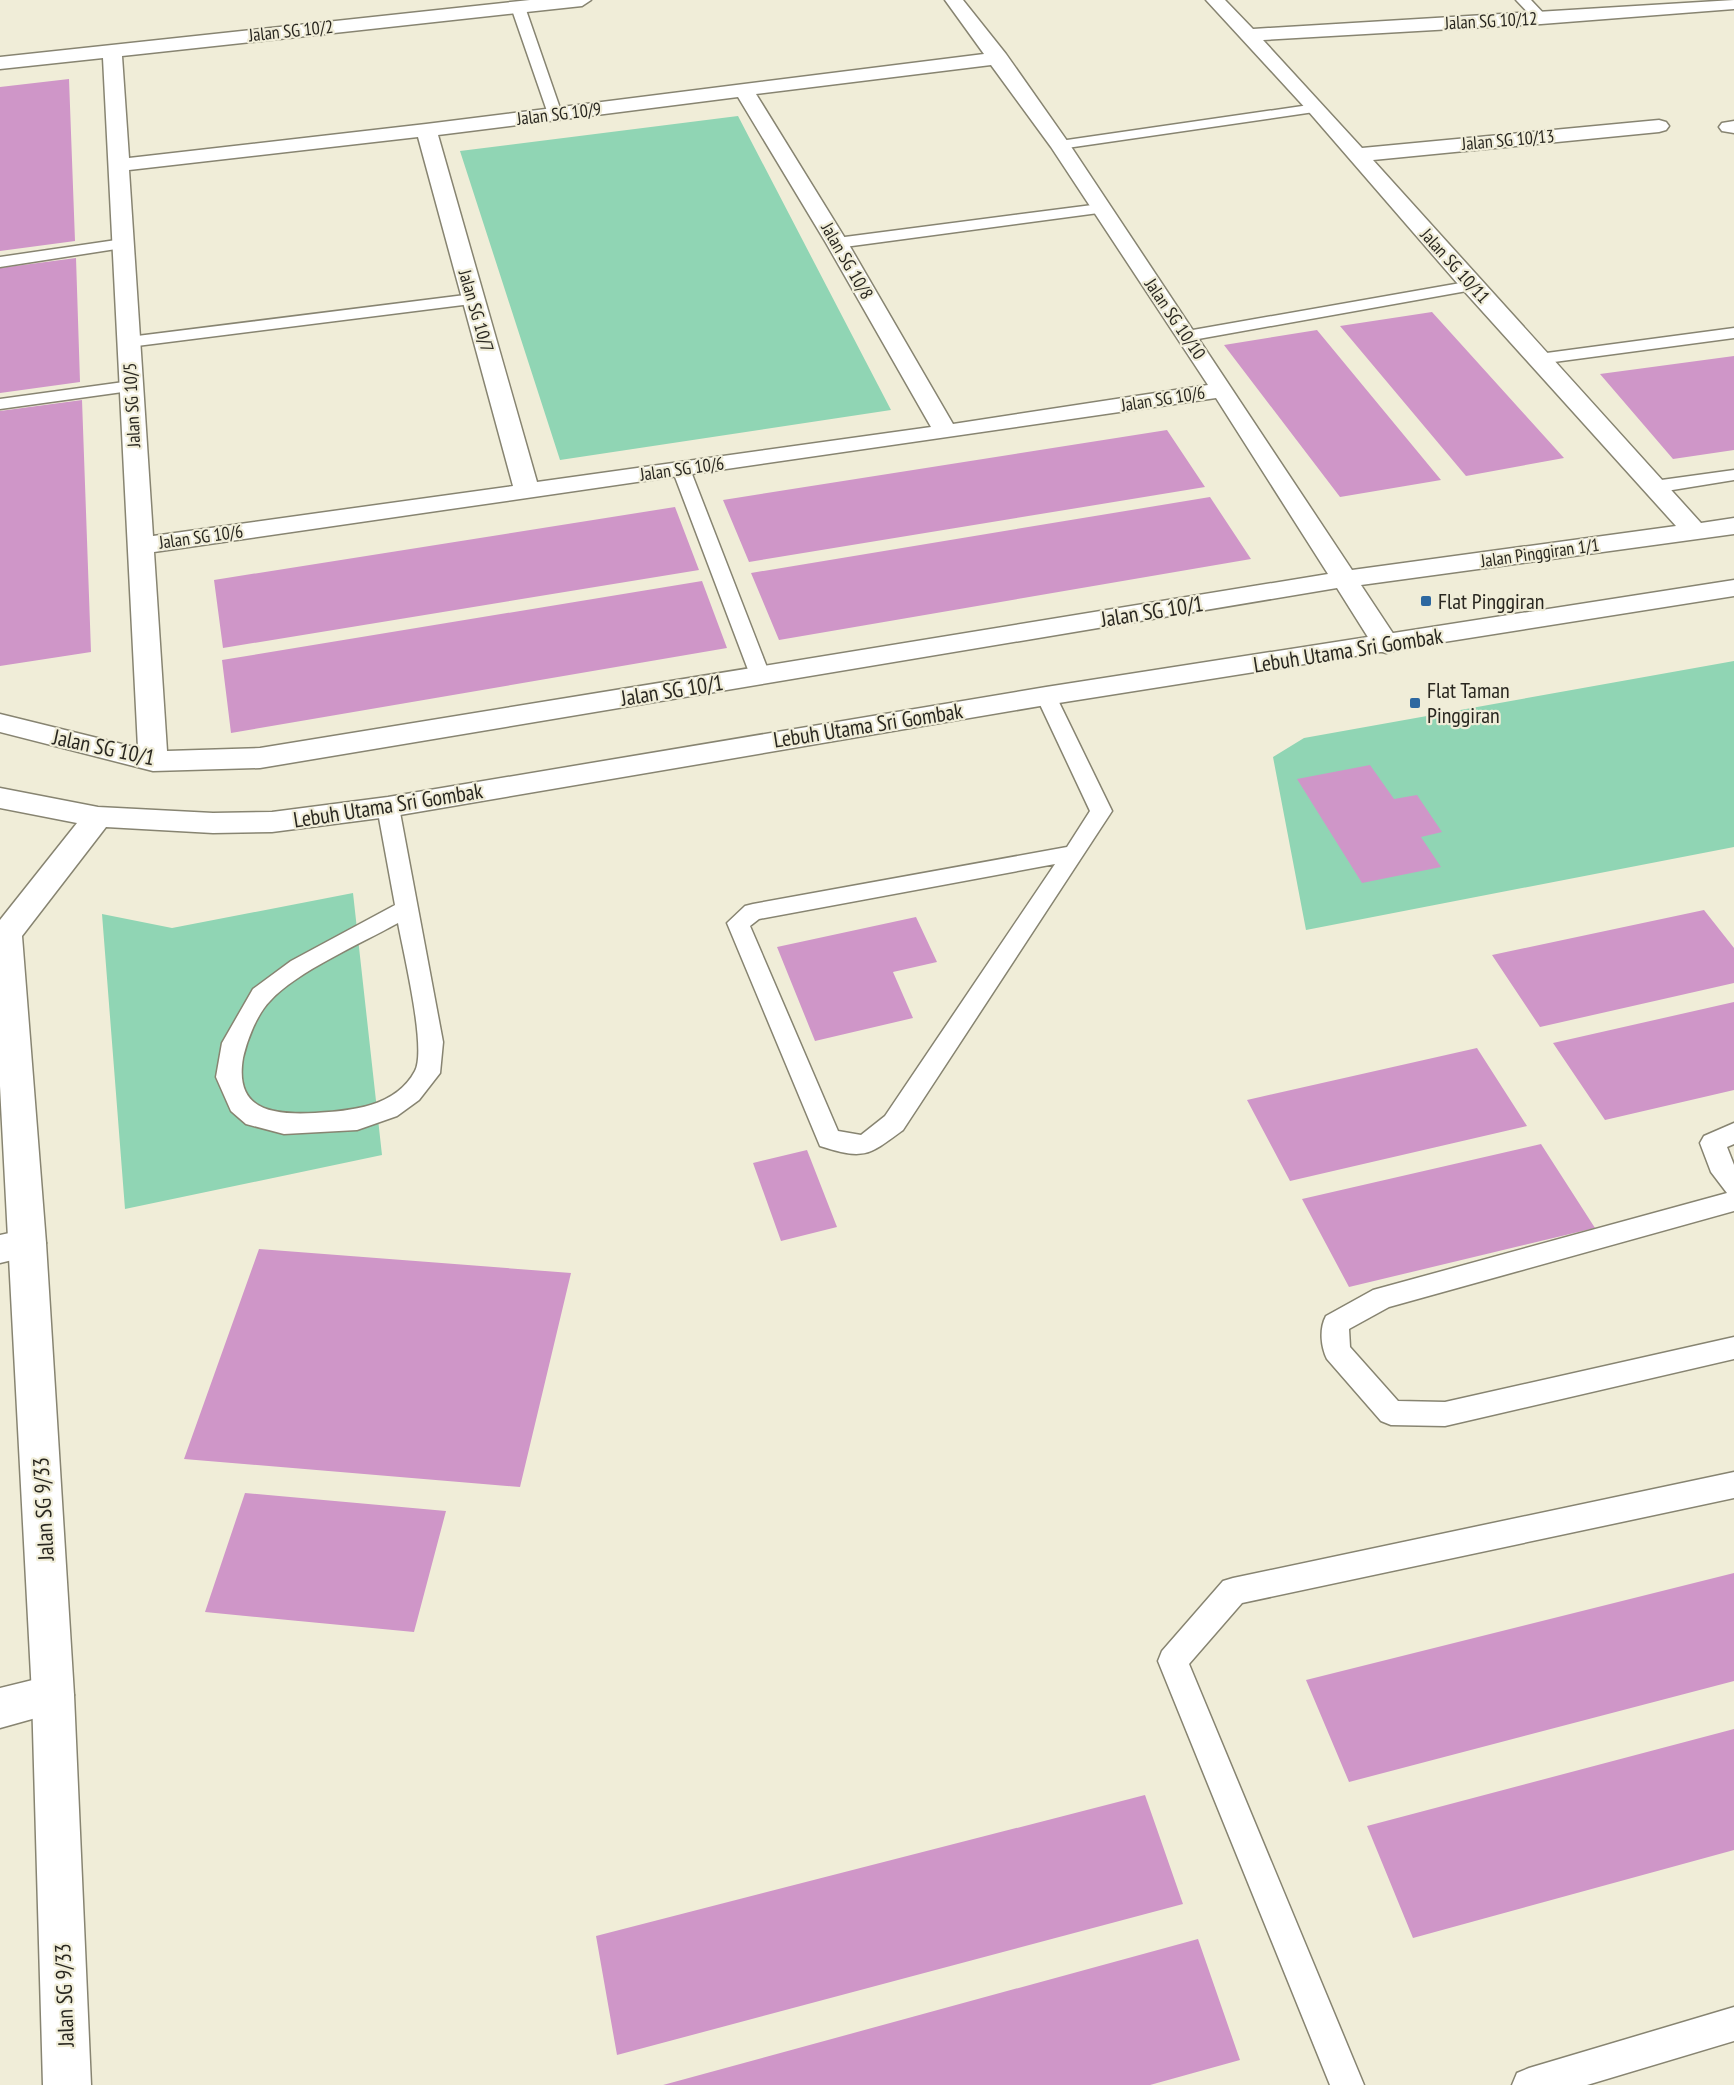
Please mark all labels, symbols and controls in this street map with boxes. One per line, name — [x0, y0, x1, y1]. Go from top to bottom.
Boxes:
street label: Jalan SG 10/12 — [1443, 7, 1538, 34]
street label: Jalan SG 10/2 — [247, 15, 334, 46]
street label: Jalan SG 10/9 — [515, 97, 602, 130]
street label: Jalan SG 10/13 — [1460, 124, 1555, 155]
street label: Jalan SG 10/8 — [816, 217, 879, 303]
street label: Jalan SG 10/11 — [1415, 223, 1495, 308]
street label: Jalan SG 10/7 — [453, 266, 499, 355]
street label: Jalan SG 10/10 — [1139, 273, 1211, 364]
street label: Jalan SG 10/5 — [118, 362, 145, 449]
street label: Jalan SG 10/6 — [1118, 381, 1207, 417]
street label: Jalan SG 10/6 — [637, 451, 725, 486]
street label: Jalan SG 10/6 — [156, 519, 244, 554]
street label: Jalan Pinggiran 1/1 — [1478, 533, 1601, 572]
place label: Flat Pinggiran — [1438, 587, 1544, 615]
street label: Jalan SG 10/1 — [1098, 589, 1205, 633]
marker: Flat Pinggiran — [1419, 594, 1433, 608]
street label: Lebuh Utama Sri Gombak — [1251, 621, 1445, 679]
street label: Jalan SG 10/1 — [618, 668, 725, 712]
place label: Flat Taman Pinggiran — [1427, 676, 1510, 729]
street label: Lebuh Utama Sri Gombak — [771, 696, 965, 754]
marker: Flat Taman Pinggiran — [1408, 696, 1422, 710]
street label: Jalan SG 10/1 — [50, 722, 158, 771]
street label: Lebuh Utama Sri Gombak — [291, 776, 485, 834]
street label: Jalan SG 9/33 — [26, 1457, 60, 1562]
street label: Jalan SG 9/33 — [48, 1943, 80, 2048]

